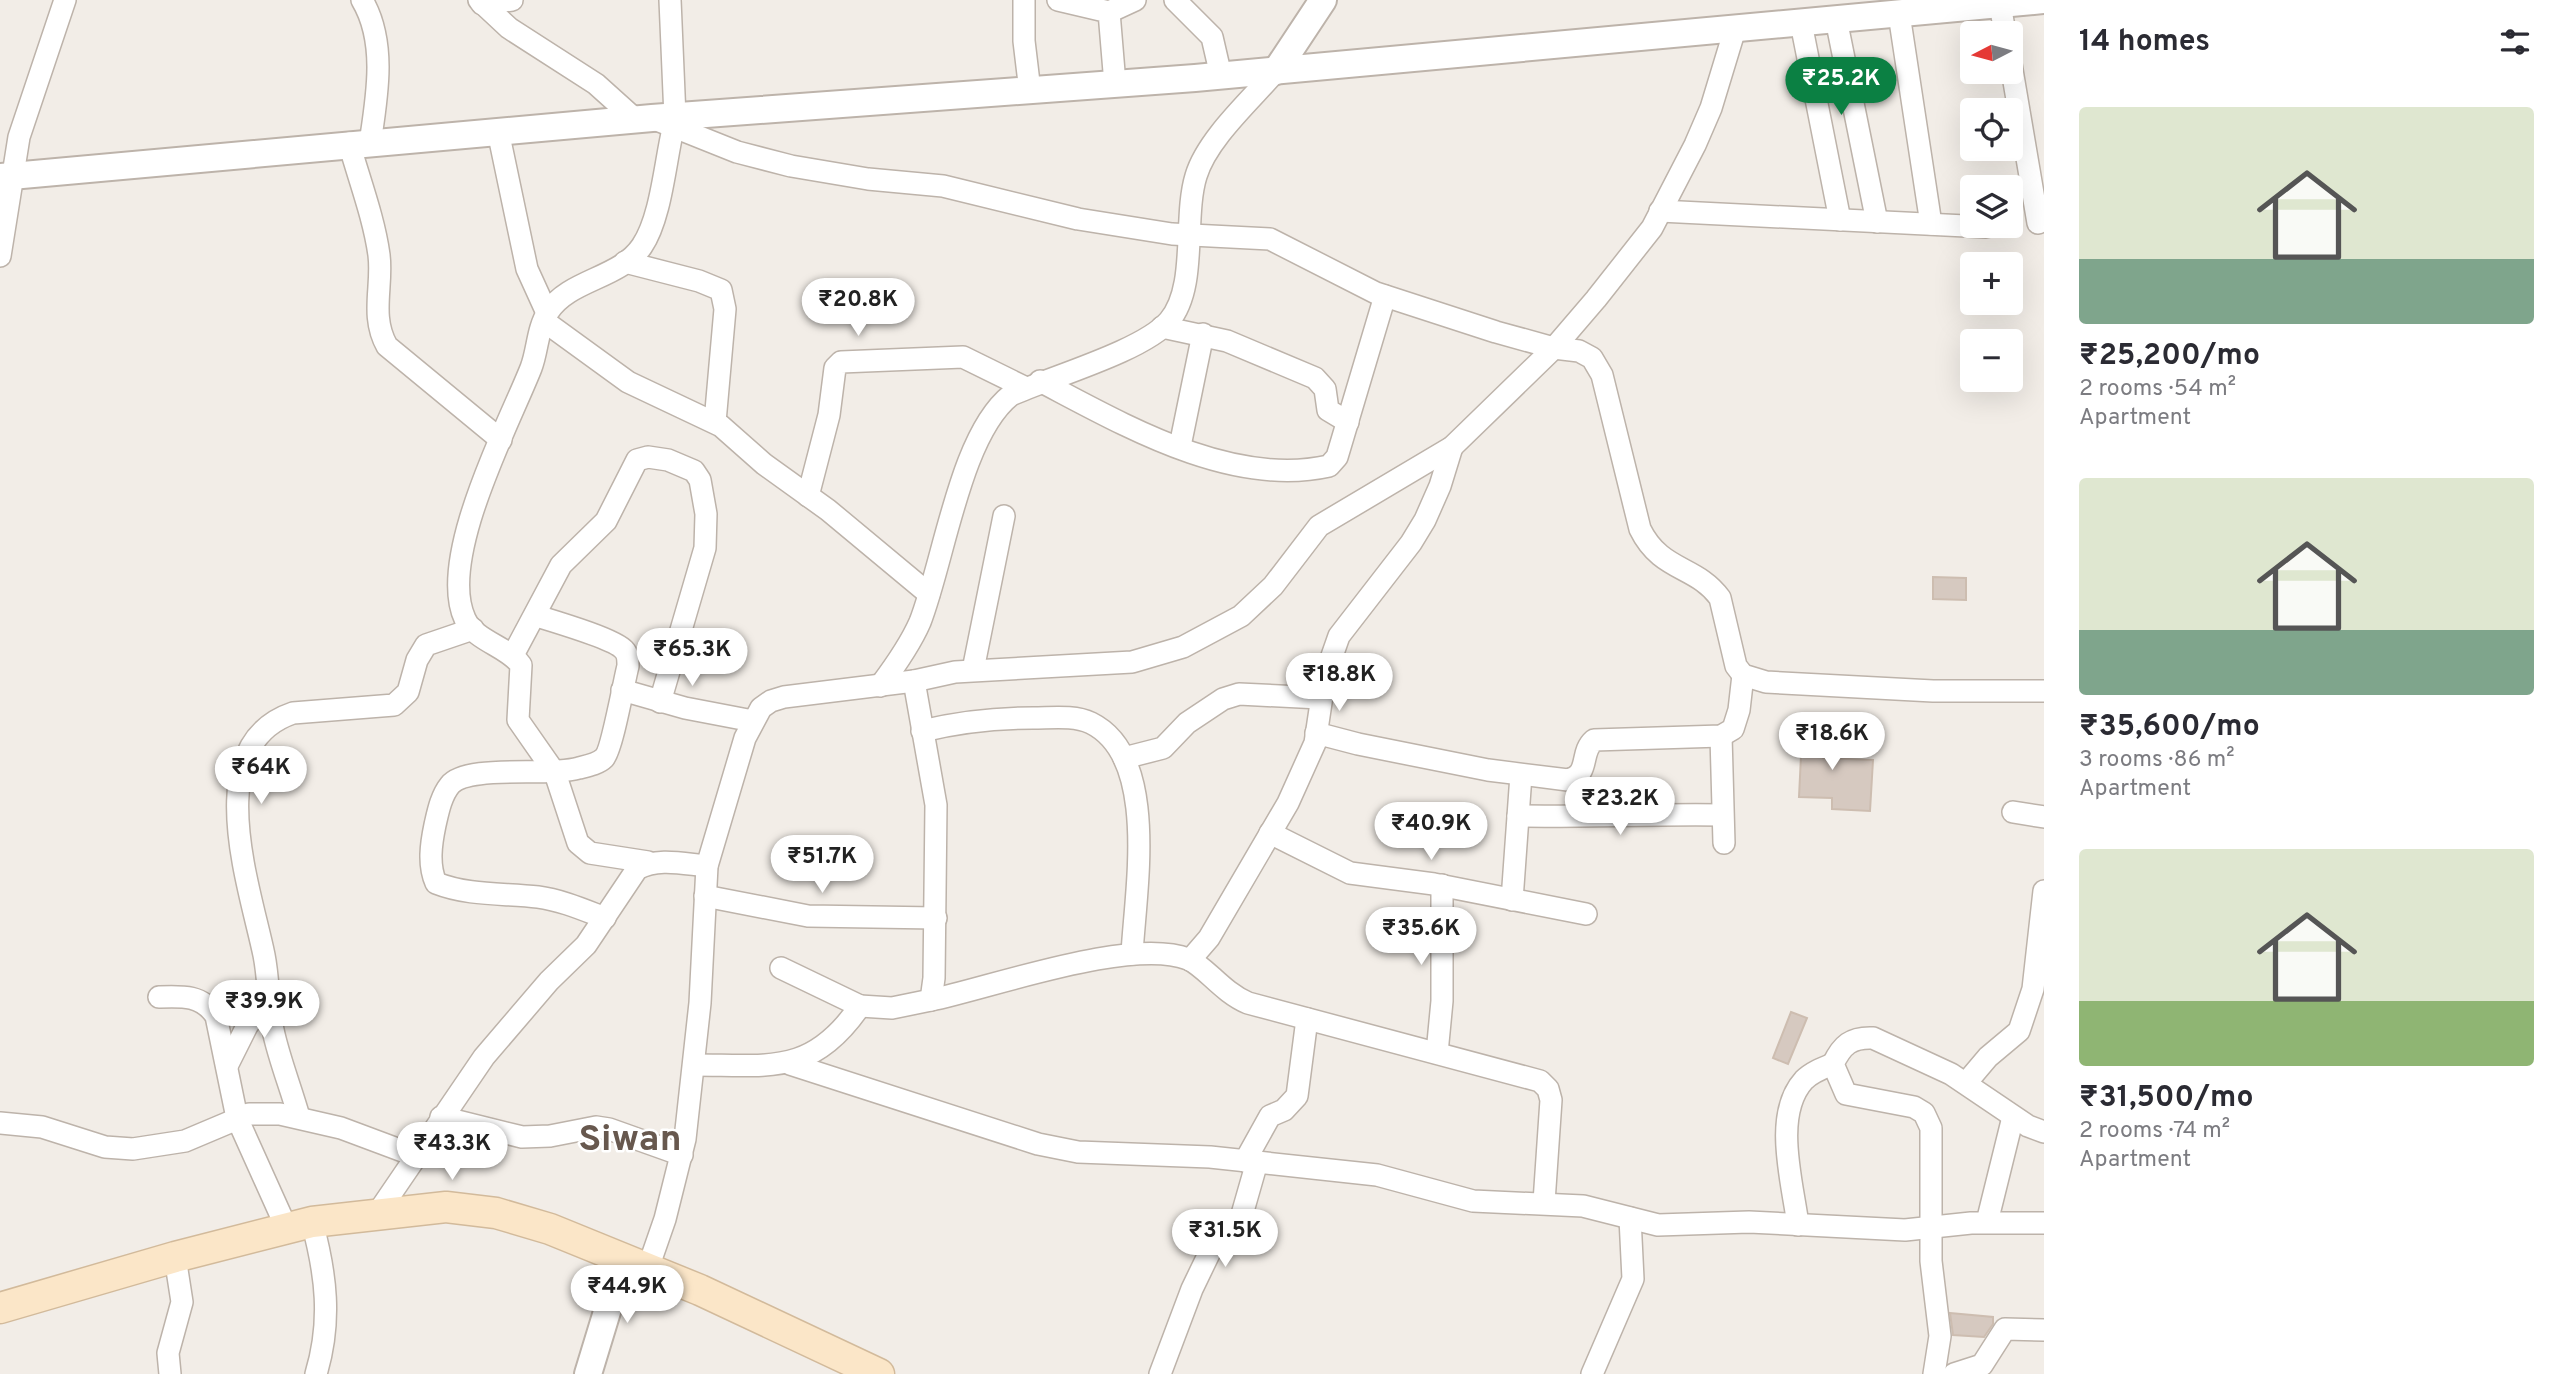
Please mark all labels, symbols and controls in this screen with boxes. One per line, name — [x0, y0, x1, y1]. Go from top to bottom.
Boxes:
north arrow — [1960, 21, 2023, 84]
map controls — [1960, 21, 2023, 392]
icon: filters — [2496, 23, 2534, 61]
text: 14 homes — [2079, 24, 2210, 61]
pin: ₹25.2K — [1784, 58, 1898, 117]
text: ₹25.2K — [1801, 65, 1881, 94]
button: locate — [1960, 98, 2023, 161]
icon: home — [2244, 152, 2370, 278]
button: layers — [1960, 175, 2023, 238]
button: + — [1960, 252, 2023, 315]
pin: ₹20.8K — [801, 278, 915, 338]
text: ₹20.8K — [818, 286, 898, 315]
button: − — [1960, 329, 2023, 392]
text: ₹25,200/mo — [2079, 338, 2260, 375]
text: 2 rooms · 54 m² — [2079, 375, 2236, 404]
text: Apartment — [2079, 404, 2191, 433]
icon: home — [2244, 523, 2370, 649]
pin: ₹65.3K — [635, 628, 749, 688]
text: ₹65.3K — [653, 636, 731, 665]
pin: ₹18.8K — [1282, 654, 1396, 713]
text: ₹18.8K — [1302, 661, 1376, 690]
text: ₹35,600/mo — [2079, 709, 2260, 746]
pin: ₹18.6K — [1775, 712, 1889, 772]
text: ₹18.6K — [1795, 720, 1869, 749]
pin: ₹64K — [220, 746, 302, 806]
text: 3 rooms · 86 m² — [2079, 746, 2235, 775]
text: ₹64K — [231, 754, 291, 783]
text: Apartment — [2079, 775, 2191, 804]
pin: ₹23.2K — [1563, 778, 1677, 837]
text: ₹23.2K — [1581, 785, 1659, 814]
pin: ₹40.9K — [1374, 802, 1488, 862]
text: ₹40.9K — [1390, 810, 1472, 839]
pin: ₹51.7K — [765, 836, 879, 895]
text: ₹51.7K — [787, 843, 857, 872]
icon: home — [2244, 894, 2370, 1020]
pin: ₹35.6K — [1364, 908, 1478, 967]
text: ₹35.6K — [1382, 915, 1460, 944]
pin: ₹39.9K — [207, 981, 321, 1040]
text: ₹39.9K — [224, 988, 304, 1017]
text: ₹31,500/mo — [2079, 1080, 2253, 1117]
district label: Siwan — [578, 1117, 682, 1164]
text: 2 rooms · 74 m² — [2079, 1117, 2230, 1146]
pin: ₹43.3K — [395, 1122, 509, 1182]
text: ₹43.3K — [413, 1130, 491, 1159]
text: Apartment — [2079, 1146, 2191, 1175]
pin: ₹31.5K — [1168, 1210, 1282, 1269]
text: ₹31.5K — [1188, 1217, 1262, 1246]
pin: ₹44.9K — [570, 1266, 684, 1325]
text: ₹44.9K — [587, 1273, 667, 1302]

